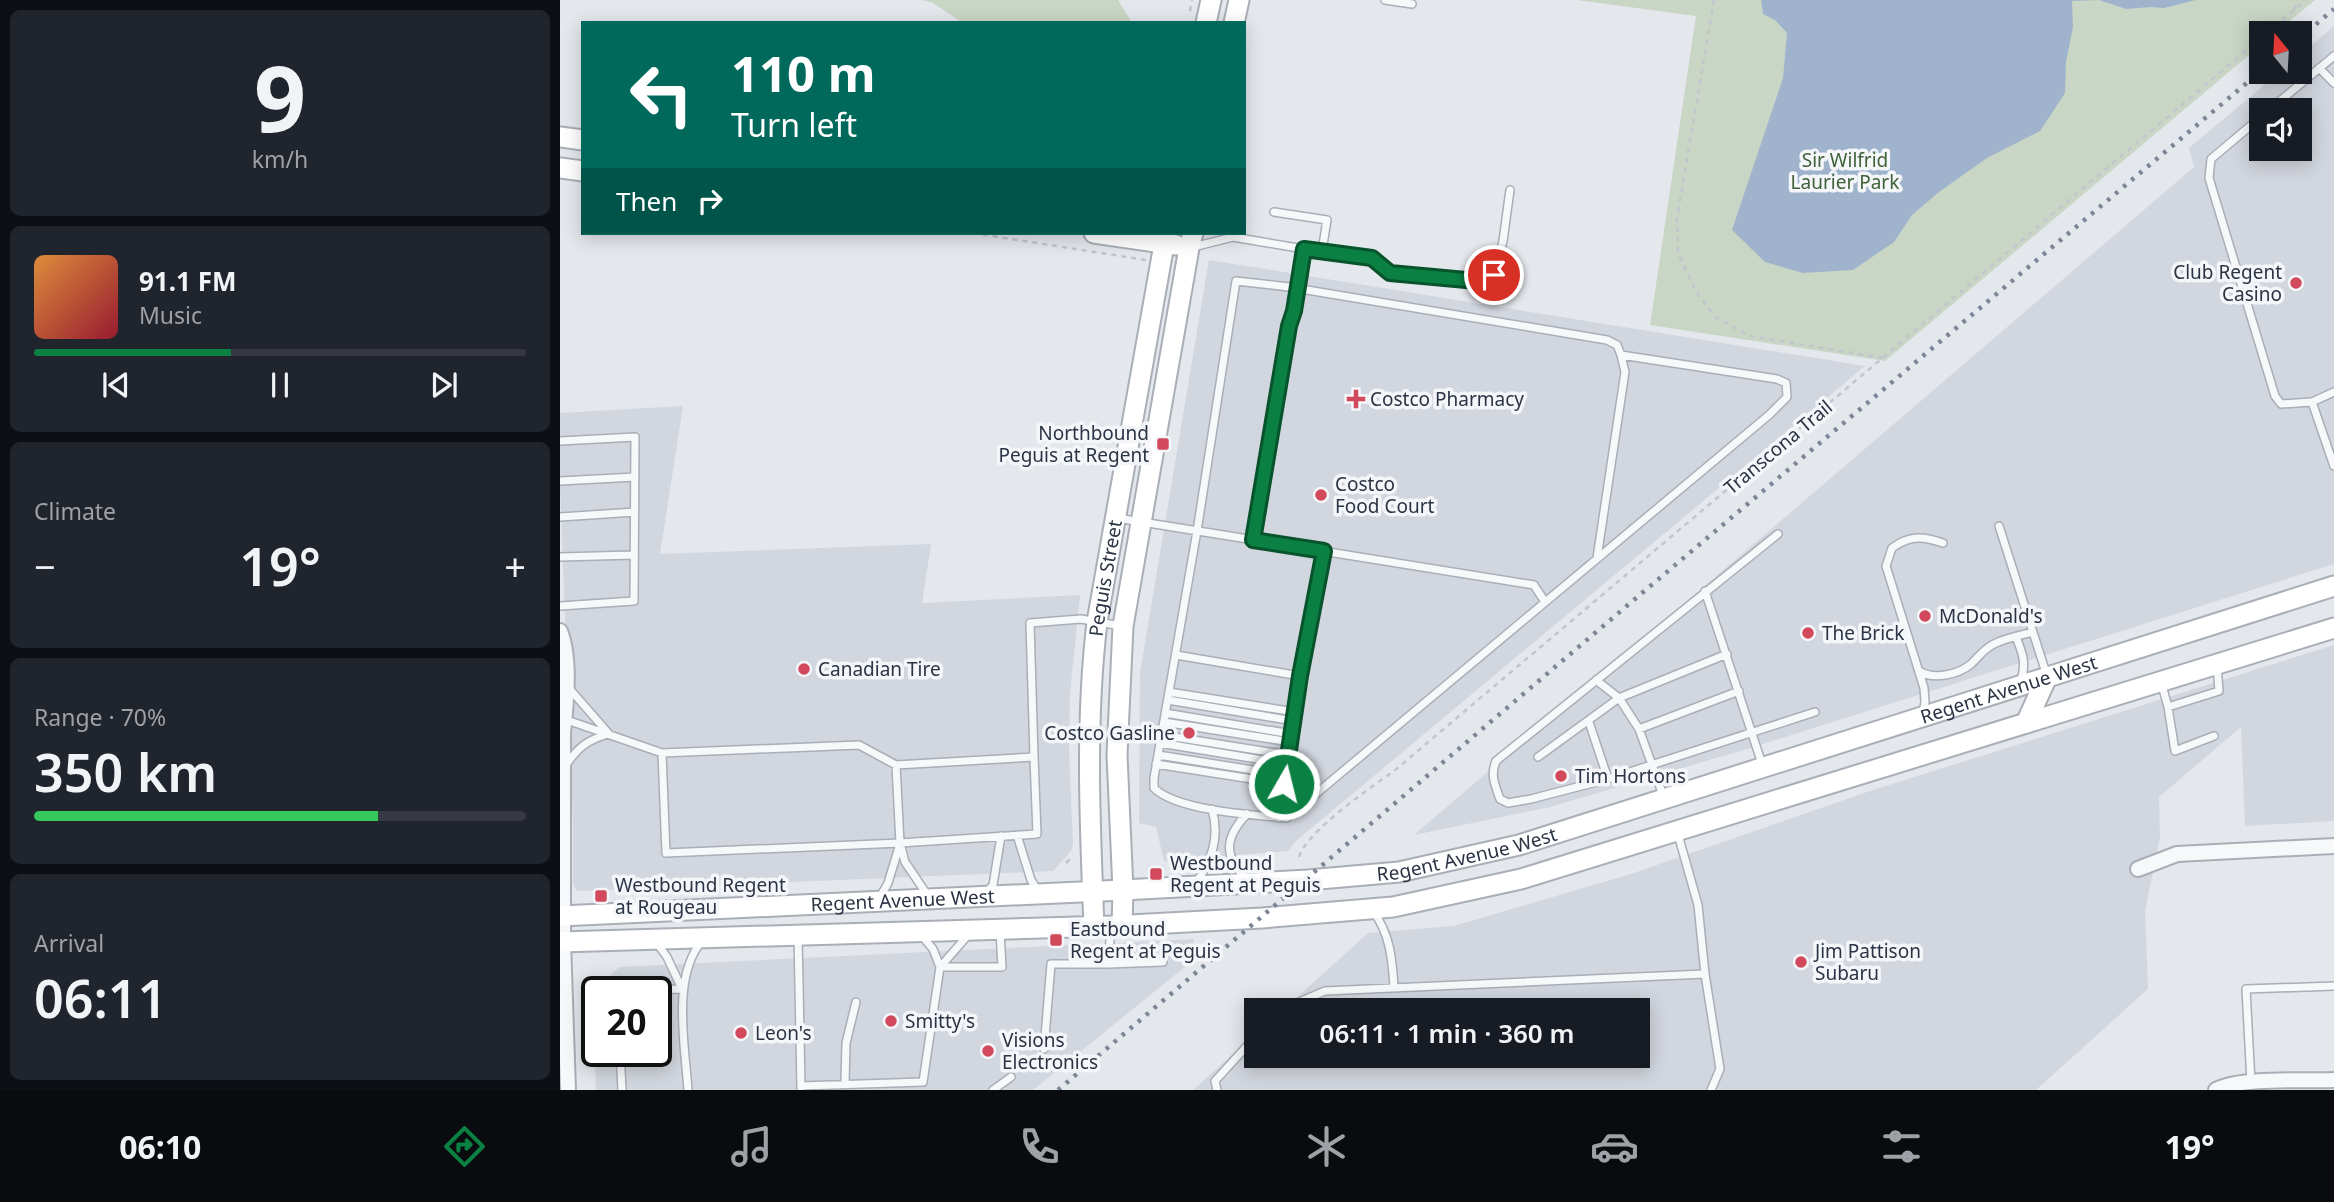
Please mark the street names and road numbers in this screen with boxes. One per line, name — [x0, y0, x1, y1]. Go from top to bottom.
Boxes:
street label: Transcona Trail — [1718, 394, 1838, 500]
street label: Peguis Street — [1083, 518, 1128, 638]
street label: Regent Avenue West — [1917, 649, 2100, 730]
street label: Regent Avenue West — [1376, 821, 1560, 887]
street label: Regent Avenue West — [810, 883, 995, 917]

